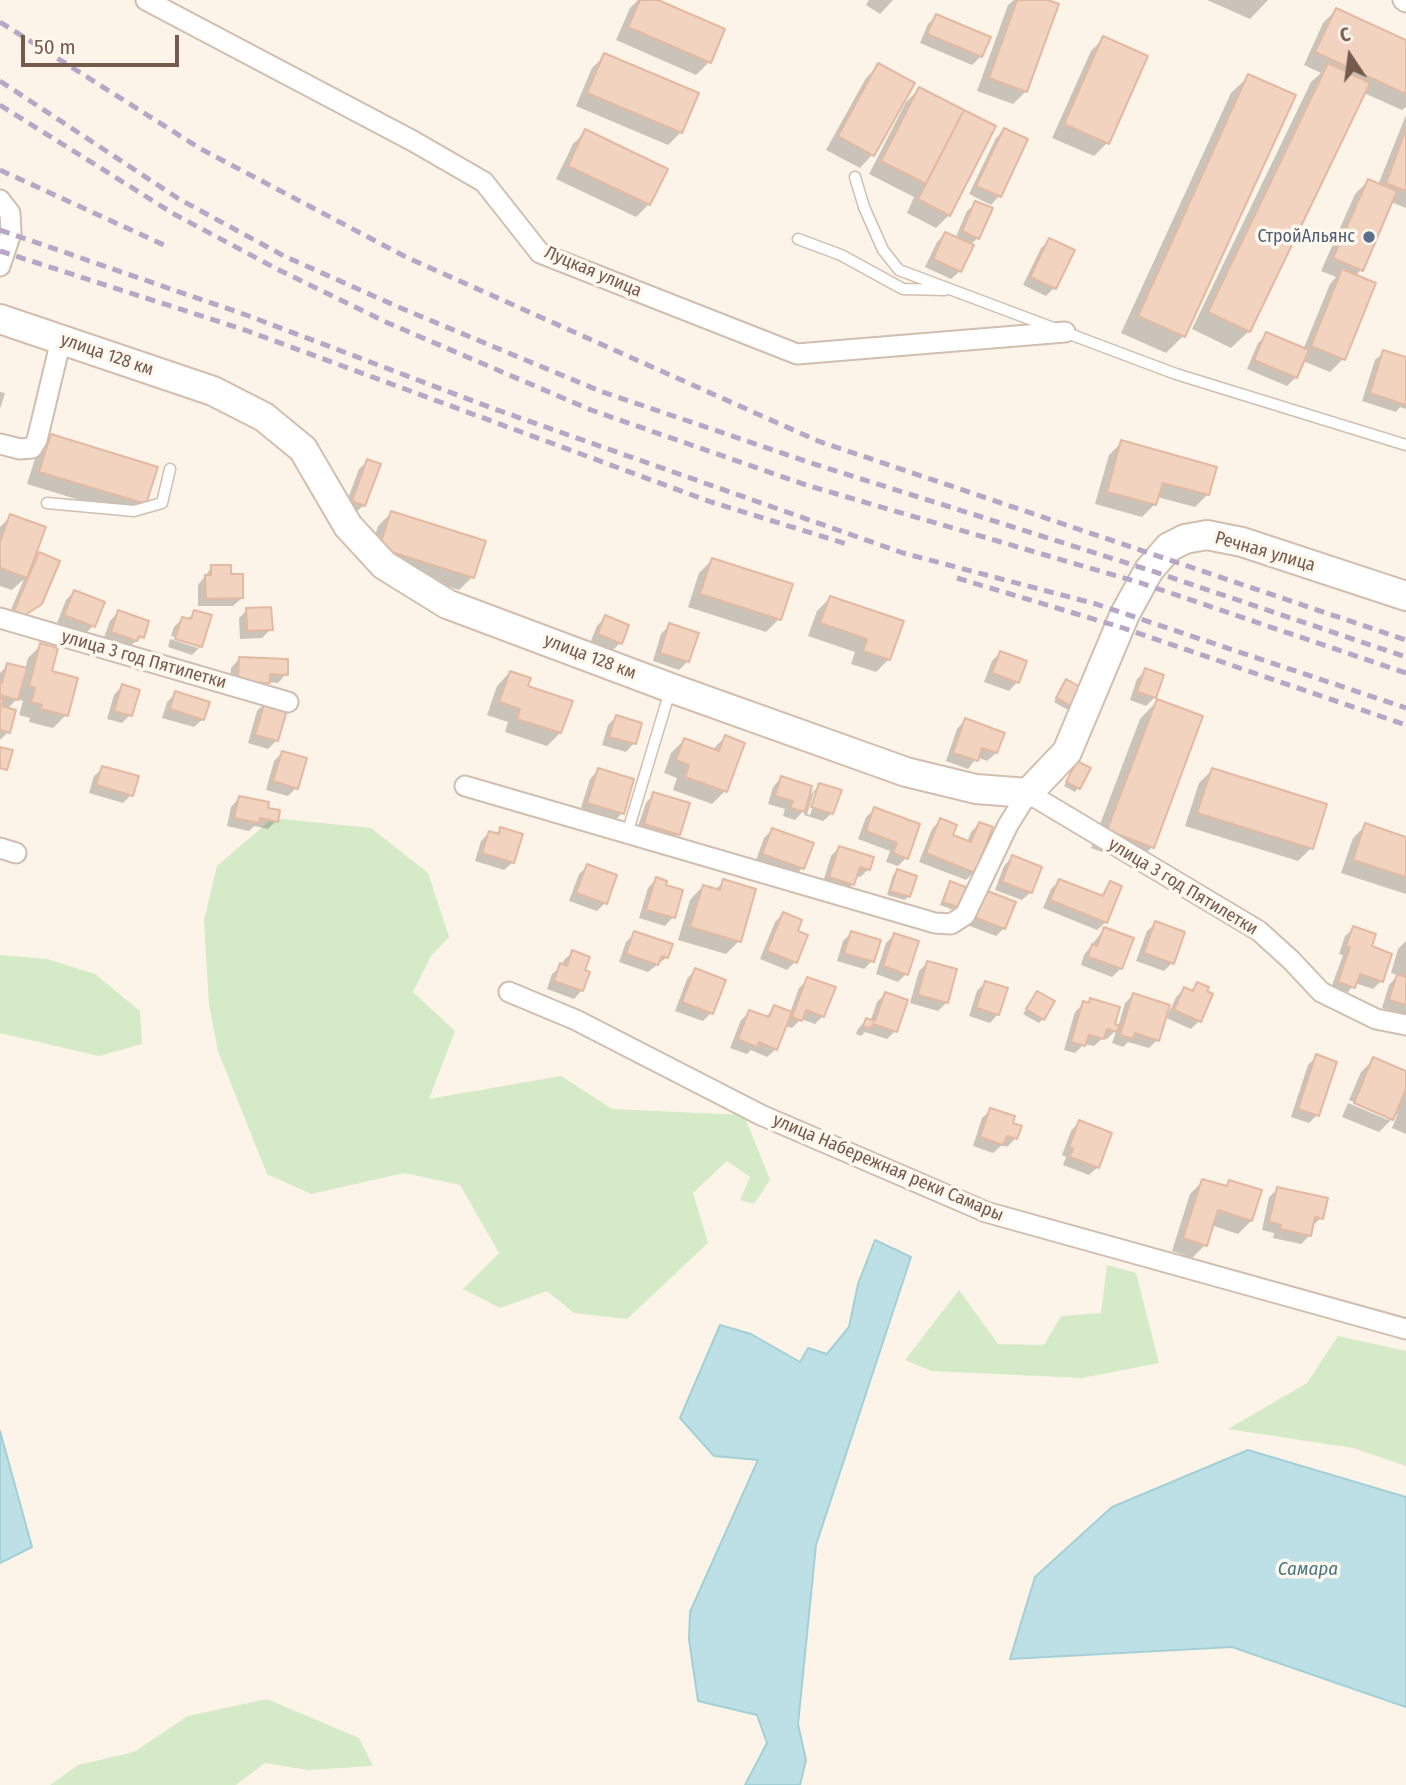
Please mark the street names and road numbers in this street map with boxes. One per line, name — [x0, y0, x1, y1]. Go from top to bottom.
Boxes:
street label: Луцкая улица — [541, 242, 645, 302]
street label: улица 128 км — [58, 329, 156, 381]
street label: Речная улица — [1212, 527, 1318, 577]
street label: улица 3 год Пятилетки — [59, 626, 229, 694]
street label: улица 128 км — [541, 630, 639, 684]
street label: улица 3 год Пятилетки — [1104, 834, 1262, 940]
street label: улица Набережная реки Самары — [769, 1109, 1007, 1227]

